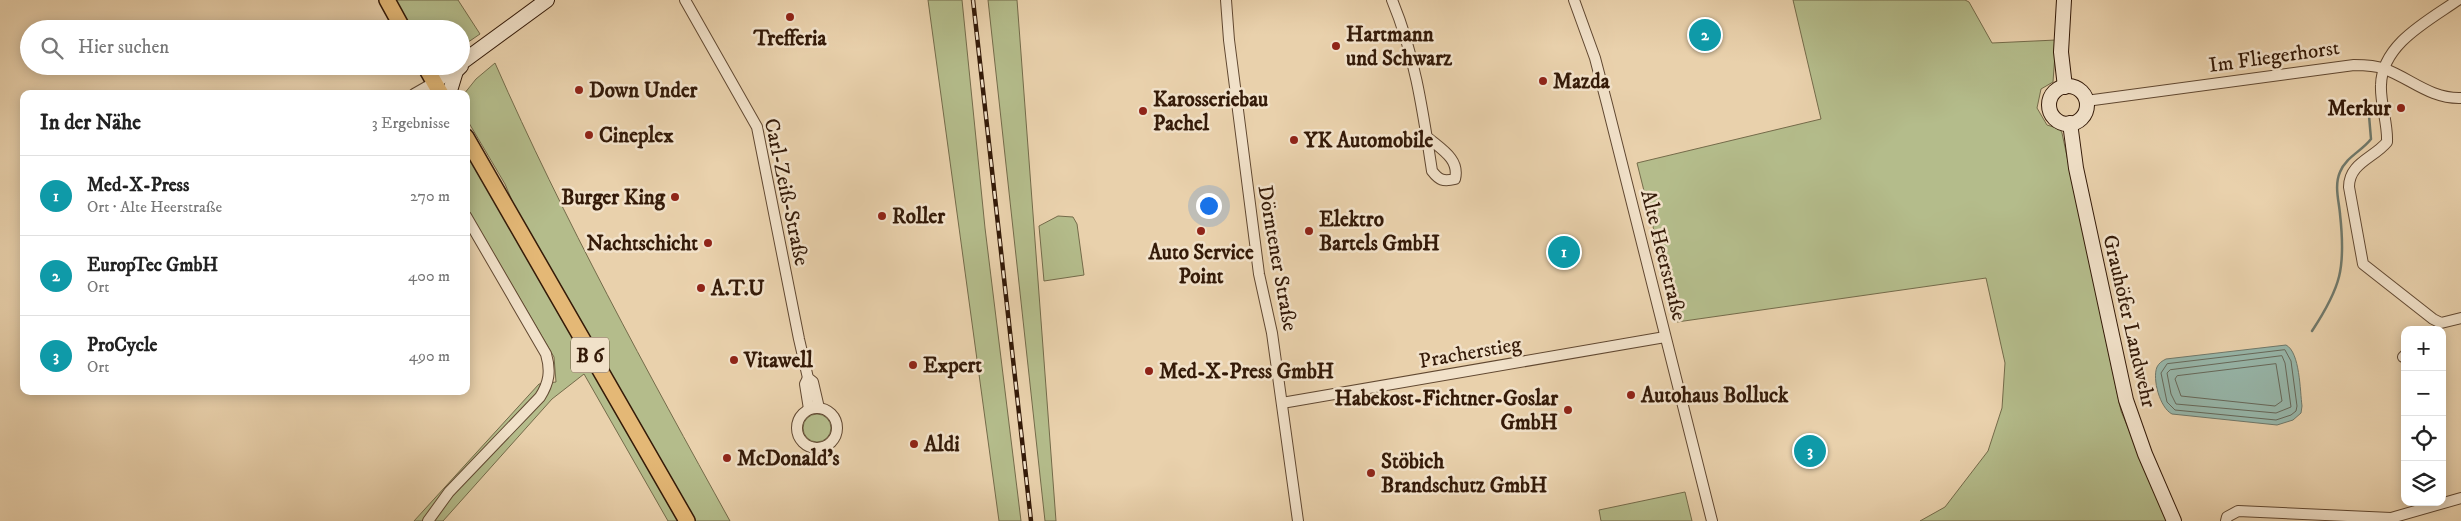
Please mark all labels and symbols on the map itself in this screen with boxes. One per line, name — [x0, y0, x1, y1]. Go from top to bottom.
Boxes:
marker: Trefferia — [784, 11, 796, 23]
pin: 2 — [1689, 16, 1721, 54]
place label: Hartmann und Schwarz — [1346, 22, 1453, 72]
place label: Trefferia — [753, 26, 827, 52]
street label: Im Fliegerhorst — [2207, 35, 2341, 79]
marker: Hartmann und Schwarz — [1330, 40, 1342, 52]
place label: Mazda — [1553, 69, 1611, 95]
marker: Mazda — [1537, 75, 1549, 87]
place label: Down Under — [589, 78, 699, 104]
marker: Down Under — [573, 84, 585, 96]
place label: Karosseriebau Pachel — [1153, 87, 1268, 137]
place label: Merkur — [2327, 96, 2392, 122]
marker: Merkur — [2395, 102, 2407, 114]
marker: Karosseriebau Pachel — [1137, 105, 1149, 117]
street label: Carl-Zeiß-Straße — [758, 116, 814, 269]
place label: Cineplex — [599, 123, 674, 149]
place label: YK Automobile — [1303, 128, 1434, 154]
marker: Cineplex — [583, 129, 595, 141]
marker: YK Automobile — [1288, 134, 1300, 146]
street label: Dörntener Straße — [1251, 183, 1303, 333]
place label: Burger King — [561, 185, 666, 211]
street label: Alte Heerstraße — [1634, 187, 1692, 324]
marker: Burger King — [669, 191, 681, 203]
your location — [1196, 193, 1222, 219]
place label: Roller — [892, 204, 946, 230]
place label: Elektro Bartels GmbH — [1319, 207, 1440, 257]
marker: Roller — [876, 210, 888, 222]
marker: Auto Service Point — [1195, 225, 1207, 237]
marker: Elektro Bartels GmbH — [1303, 225, 1315, 237]
place label: Nachtschicht — [587, 231, 698, 257]
street label: Grauhöfer Landwehr — [2096, 232, 2162, 410]
pin: 1 — [1548, 233, 1580, 271]
marker: Nachtschicht — [702, 237, 714, 249]
place label: Auto Service Point — [1147, 240, 1254, 290]
place label: A.T.U — [710, 276, 765, 302]
marker: A.T.U — [695, 282, 707, 294]
street label: Pracherstieg — [1417, 331, 1524, 375]
road number: B 6 — [571, 338, 609, 372]
place label: Vitawell — [743, 348, 813, 374]
place label: Expert — [923, 353, 982, 379]
marker: Vitawell — [728, 354, 740, 366]
marker: Expert — [907, 359, 919, 371]
place label: Med-X-Press GmbH — [1159, 359, 1335, 385]
marker: Med-X-Press GmbH — [1143, 365, 1155, 377]
place label: Autohaus Bolluck — [1640, 383, 1789, 409]
place label: Habekost-Fichtner-Goslar GmbH — [1334, 386, 1559, 436]
marker: Autohaus Bolluck — [1625, 389, 1637, 401]
marker: Habekost-Fichtner-Goslar GmbH — [1562, 404, 1574, 416]
place label: Aldi — [923, 432, 960, 458]
pin: 3 — [1794, 432, 1826, 470]
marker: Aldi — [908, 438, 920, 450]
place label: McDonald's — [737, 446, 840, 472]
place label: Stöbich Brandschutz GmbH — [1381, 449, 1548, 499]
marker: McDonald's — [721, 452, 733, 464]
marker: Stöbich Brandschutz GmbH — [1365, 467, 1377, 479]

